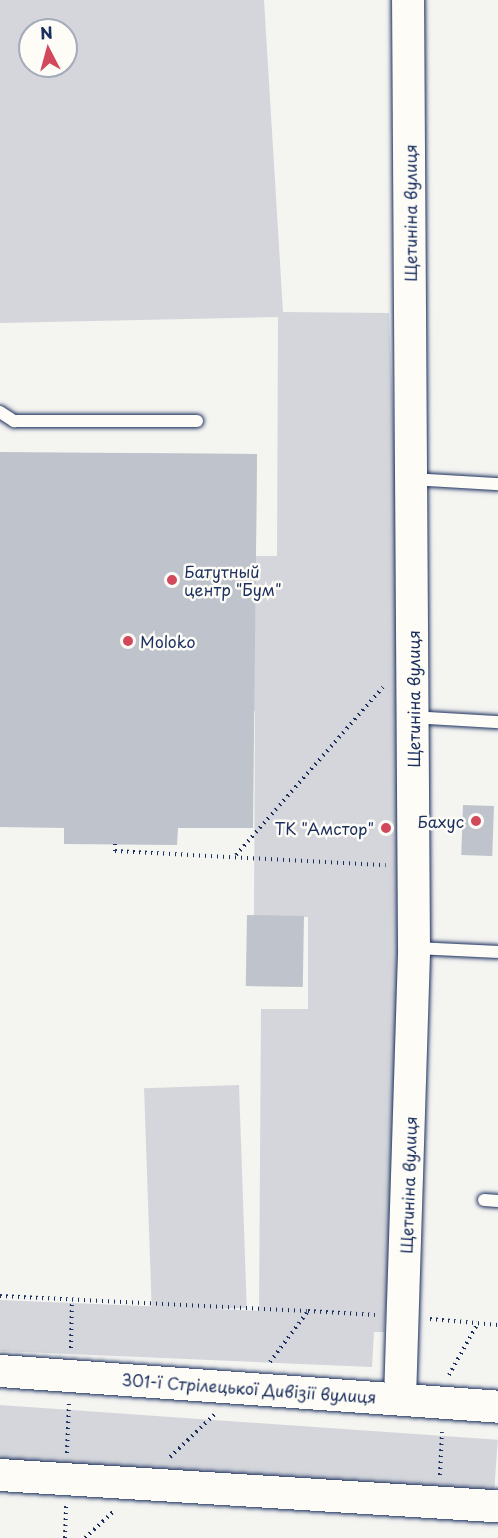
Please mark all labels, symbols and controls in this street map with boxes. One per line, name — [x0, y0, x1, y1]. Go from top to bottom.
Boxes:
north arrow — [18, 18, 78, 78]
text: N — [39, 19, 54, 45]
street label: Щетиніна вулиця — [400, 144, 420, 282]
place label: Батутный центр "Бум" — [184, 561, 282, 599]
marker: Батутный центр "Бум" — [165, 573, 179, 587]
street label: Щетиніна вулиця — [403, 630, 423, 768]
place label: Moloko — [140, 631, 195, 651]
marker: Moloko — [121, 634, 135, 648]
place label: Бахус — [417, 811, 464, 831]
marker: Бахус — [469, 814, 483, 828]
place label: ТК "Амстор" — [274, 818, 374, 838]
marker: ТК "Амстор" — [379, 821, 393, 835]
street label: Щетиніна вулиця — [396, 1116, 420, 1254]
street label: 301-ї Стрілецької Дивізії вулиця — [121, 1369, 377, 1407]

